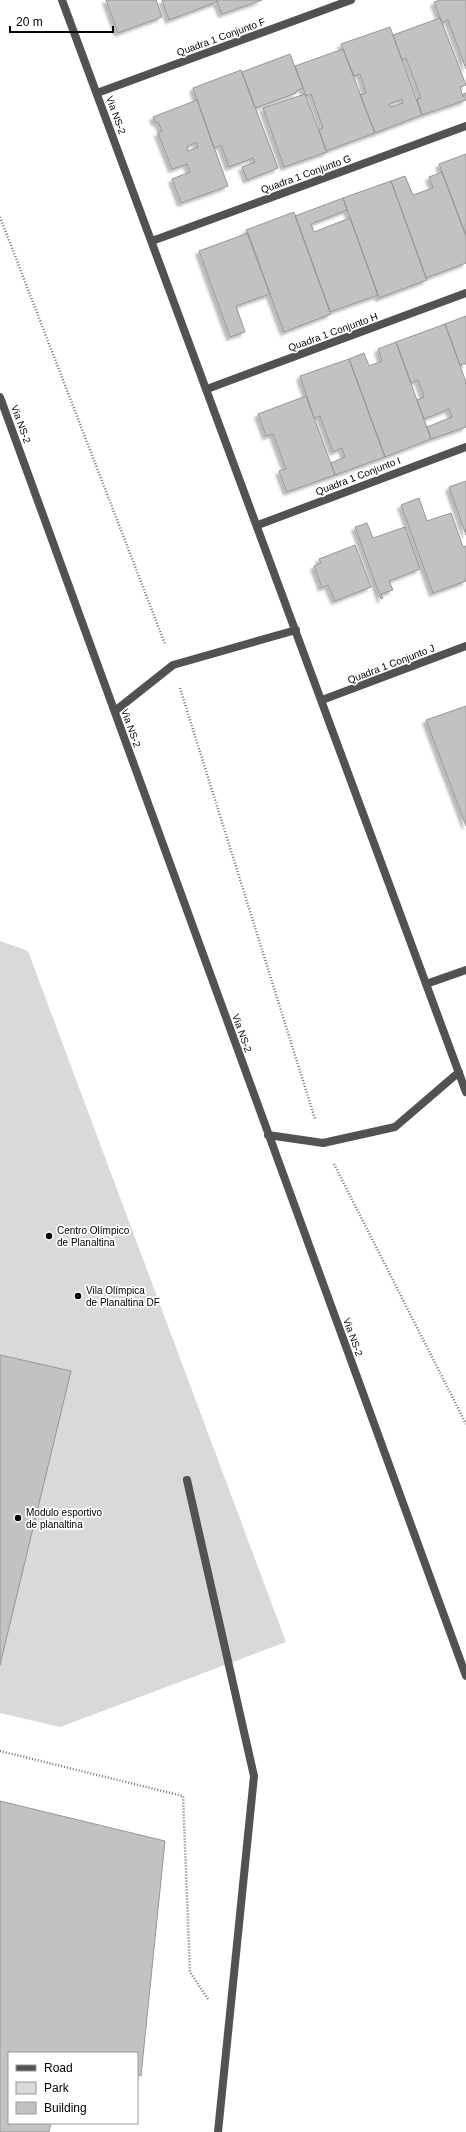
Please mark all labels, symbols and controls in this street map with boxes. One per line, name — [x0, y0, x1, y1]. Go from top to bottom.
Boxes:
scale bar — [10, 8, 113, 34]
text: 20 m — [16, 15, 43, 29]
street label: Quadra 1 Conjunto F — [175, 16, 267, 58]
street label: Via NS-2 — [104, 94, 128, 136]
street label: Quadra 1 Conjunto G — [259, 153, 353, 195]
street label: Quadra 1 Conjunto H — [287, 311, 379, 353]
street label: Via NS-2 — [9, 403, 33, 445]
street label: Quadra 1 Conjunto I — [314, 455, 402, 497]
street label: Quadra 1 Conjunto J — [346, 642, 436, 686]
street label: Via NS-2 — [119, 707, 143, 749]
street label: Via NS-2 — [230, 1012, 254, 1054]
place label: Centro Olímpico de Planaltina — [57, 1225, 130, 1248]
marker: Centro Olímpico de Planaltina — [44, 1231, 54, 1241]
place label: Vila Olímpica de Planaltina DF — [86, 1285, 160, 1308]
marker: Vila Olímpica de Planaltina DF — [73, 1291, 83, 1301]
street label: Via NS-2 — [341, 1316, 365, 1358]
place label: Modulo esportivo de planaltina — [26, 1507, 103, 1530]
marker: Modulo esportivo de planaltina — [13, 1513, 23, 1523]
legend — [8, 2052, 138, 2124]
text: Road — [44, 2061, 73, 2075]
text: Park — [44, 2081, 70, 2095]
text: Building — [44, 2101, 87, 2115]

